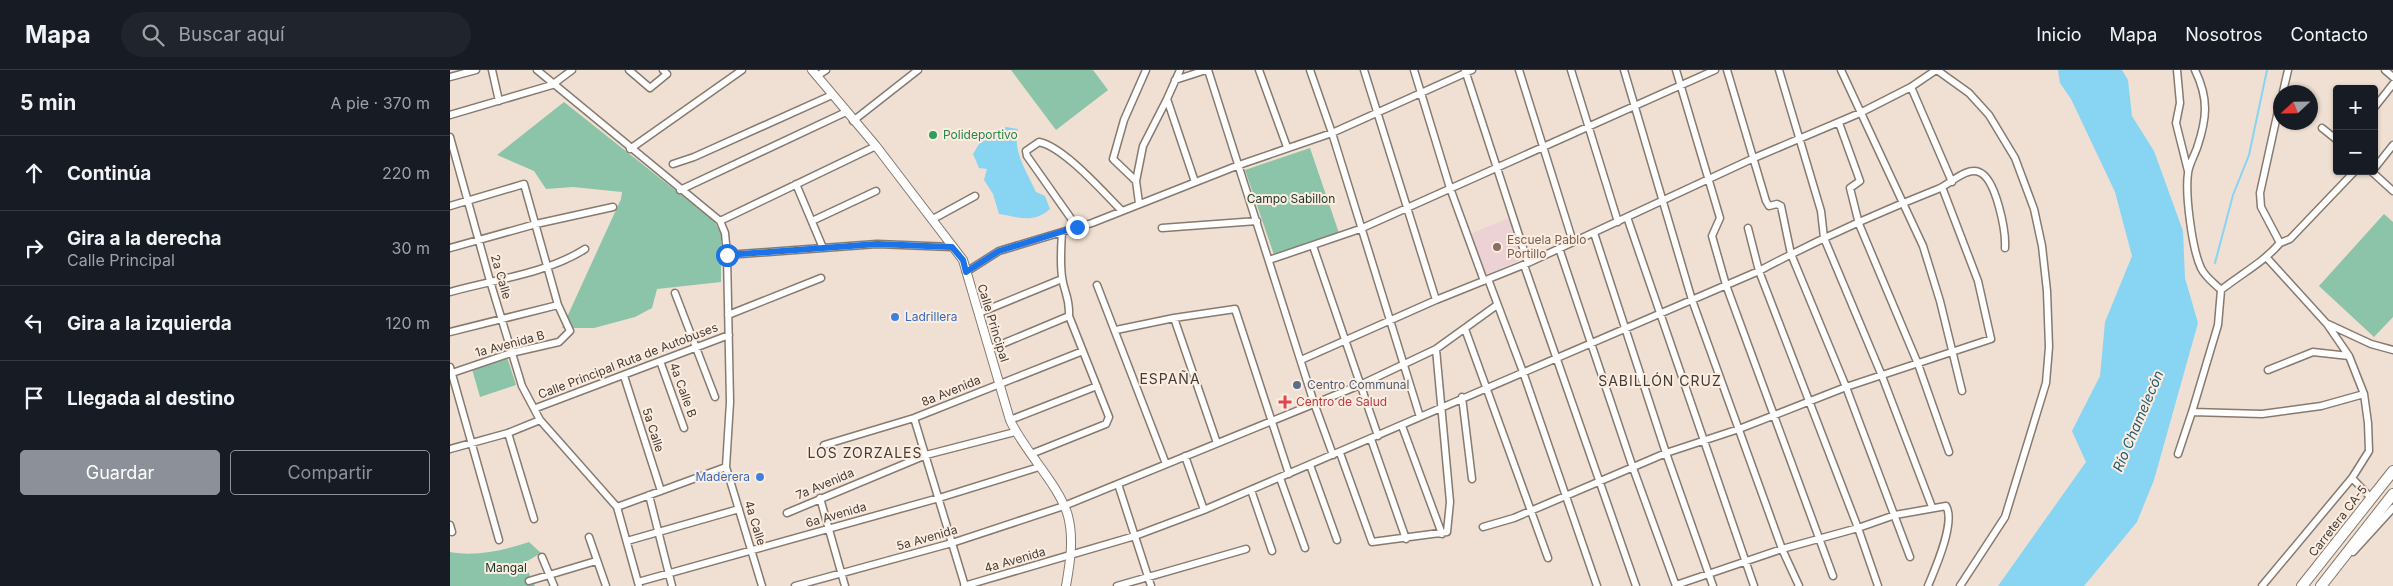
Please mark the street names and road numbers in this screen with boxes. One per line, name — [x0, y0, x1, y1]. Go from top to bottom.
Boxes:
street label: 2a Calle — [488, 253, 515, 301]
street label: Calle Principal — [974, 282, 1012, 364]
street label: Calle Principal Ruta de Autobuses — [536, 319, 720, 402]
street label: 1a Avenida B — [474, 327, 546, 360]
street label: 4a Calle B — [667, 360, 700, 420]
street label: 8a Avenida — [919, 372, 983, 409]
street label: 5a Calle — [639, 406, 668, 454]
street label: 7a Avenida — [794, 465, 856, 502]
street label: Carretera CA-5 — [2305, 482, 2370, 559]
street label: 4a Calle — [742, 499, 769, 547]
street label: 6a Avenida — [804, 499, 868, 530]
street label: 5a Avenida — [895, 522, 959, 553]
street label: 4a Avenida — [983, 544, 1047, 575]

